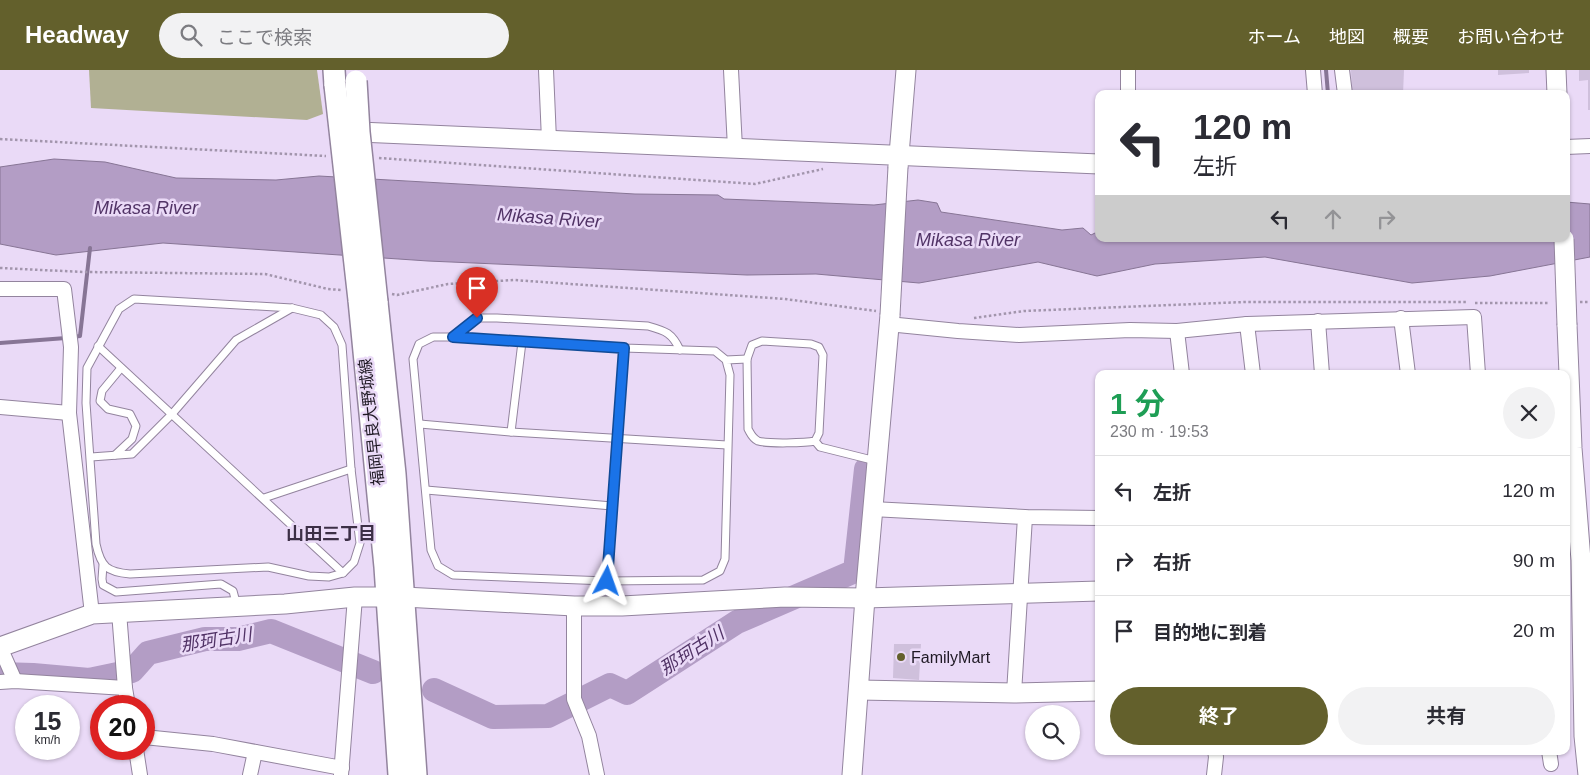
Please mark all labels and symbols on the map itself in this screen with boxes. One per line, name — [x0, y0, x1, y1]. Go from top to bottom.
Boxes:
water label: Mikasa River — [94, 198, 199, 218]
water label: Mikasa River — [496, 204, 603, 232]
water label: Mikasa River — [916, 230, 1021, 250]
pin — [456, 267, 498, 318]
street label: 福岡早良大野城線 — [356, 357, 387, 486]
district label: 山田三丁目 — [286, 524, 376, 544]
position arrow — [580, 554, 632, 606]
water label: 那珂古川 — [656, 622, 729, 679]
water label: 那珂古川 — [179, 624, 255, 656]
place label: FamilyMart — [911, 649, 991, 666]
marker: FamilyMart — [895, 651, 907, 663]
speed limit sign: 20 — [90, 695, 155, 760]

